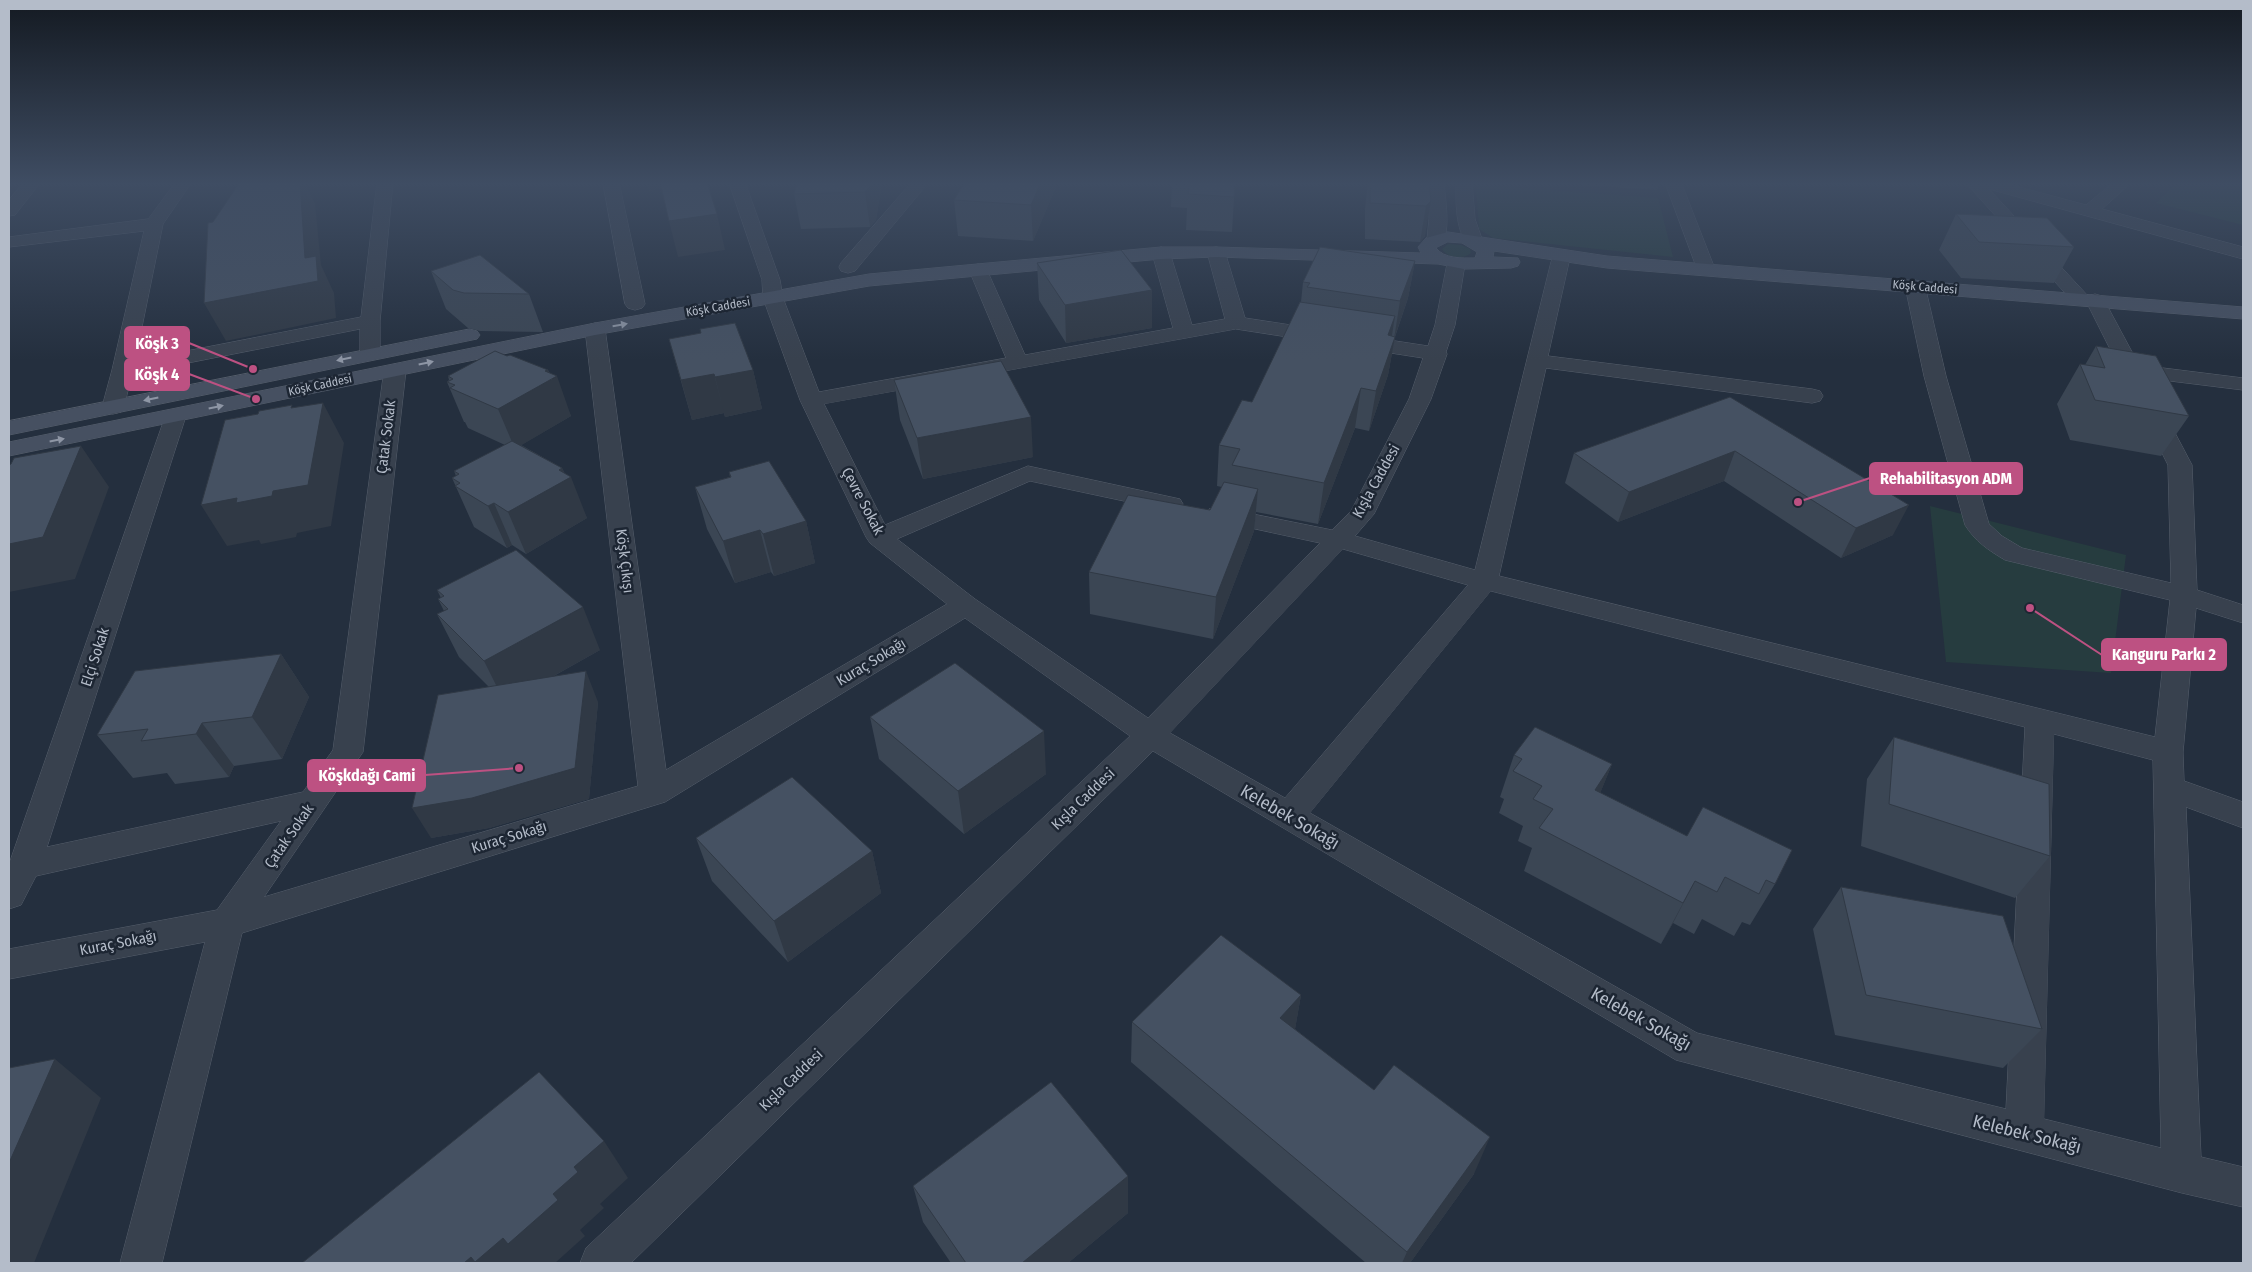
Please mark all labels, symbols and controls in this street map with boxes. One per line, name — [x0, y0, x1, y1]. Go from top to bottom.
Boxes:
street label: Köşk Caddesi — [1892, 277, 1958, 297]
street label: Köşk Caddesi — [685, 294, 751, 320]
one-way arrow — [612, 320, 628, 328]
callout: Köşk 3 — [125, 327, 189, 358]
text: Köşk 3 — [135, 334, 179, 354]
one-way arrow — [336, 356, 352, 364]
callout: Köşk 4 — [125, 359, 189, 390]
one-way arrow — [419, 359, 435, 367]
text: Köşk 4 — [135, 365, 179, 385]
street label: Köşk Caddesi — [287, 371, 353, 399]
one-way arrow — [143, 395, 159, 403]
street label: Çatak Sokak — [373, 399, 399, 475]
one-way arrow — [208, 403, 224, 411]
one-way arrow — [49, 435, 65, 443]
street label: Kışla Caddesi — [1348, 441, 1404, 521]
callout: Rehabilitasyon ADM — [1870, 463, 2022, 494]
street label: Çevre Sokak — [838, 464, 888, 538]
text: Rehabilitasyon ADM — [1880, 469, 2012, 488]
street label: Köşk Çıkışı — [612, 528, 638, 594]
street label: Elçi Sokak — [77, 625, 113, 689]
street label: Kuraç Sokağı — [833, 634, 909, 690]
callout: Kanguru Parkı 2 — [2102, 639, 2226, 670]
text: Kanguru Parkı 2 — [2112, 645, 2217, 664]
callout: Köşkdağı Cami — [308, 760, 425, 791]
street label: Kışla Caddesi — [1047, 764, 1119, 834]
text: Köşkdağı Cami — [319, 766, 415, 786]
street label: Kelebek Sokağı — [1236, 780, 1344, 854]
street label: Çatak Sokak — [260, 801, 318, 871]
street label: Kuraç Sokağı — [469, 817, 549, 857]
street label: Kuraç Sokağı — [78, 927, 158, 959]
street label: Kelebek Sokağı — [1587, 982, 1695, 1056]
street label: Kışla Caddesi — [755, 1045, 827, 1115]
street label: Kelebek Sokağı — [1971, 1110, 2083, 1158]

